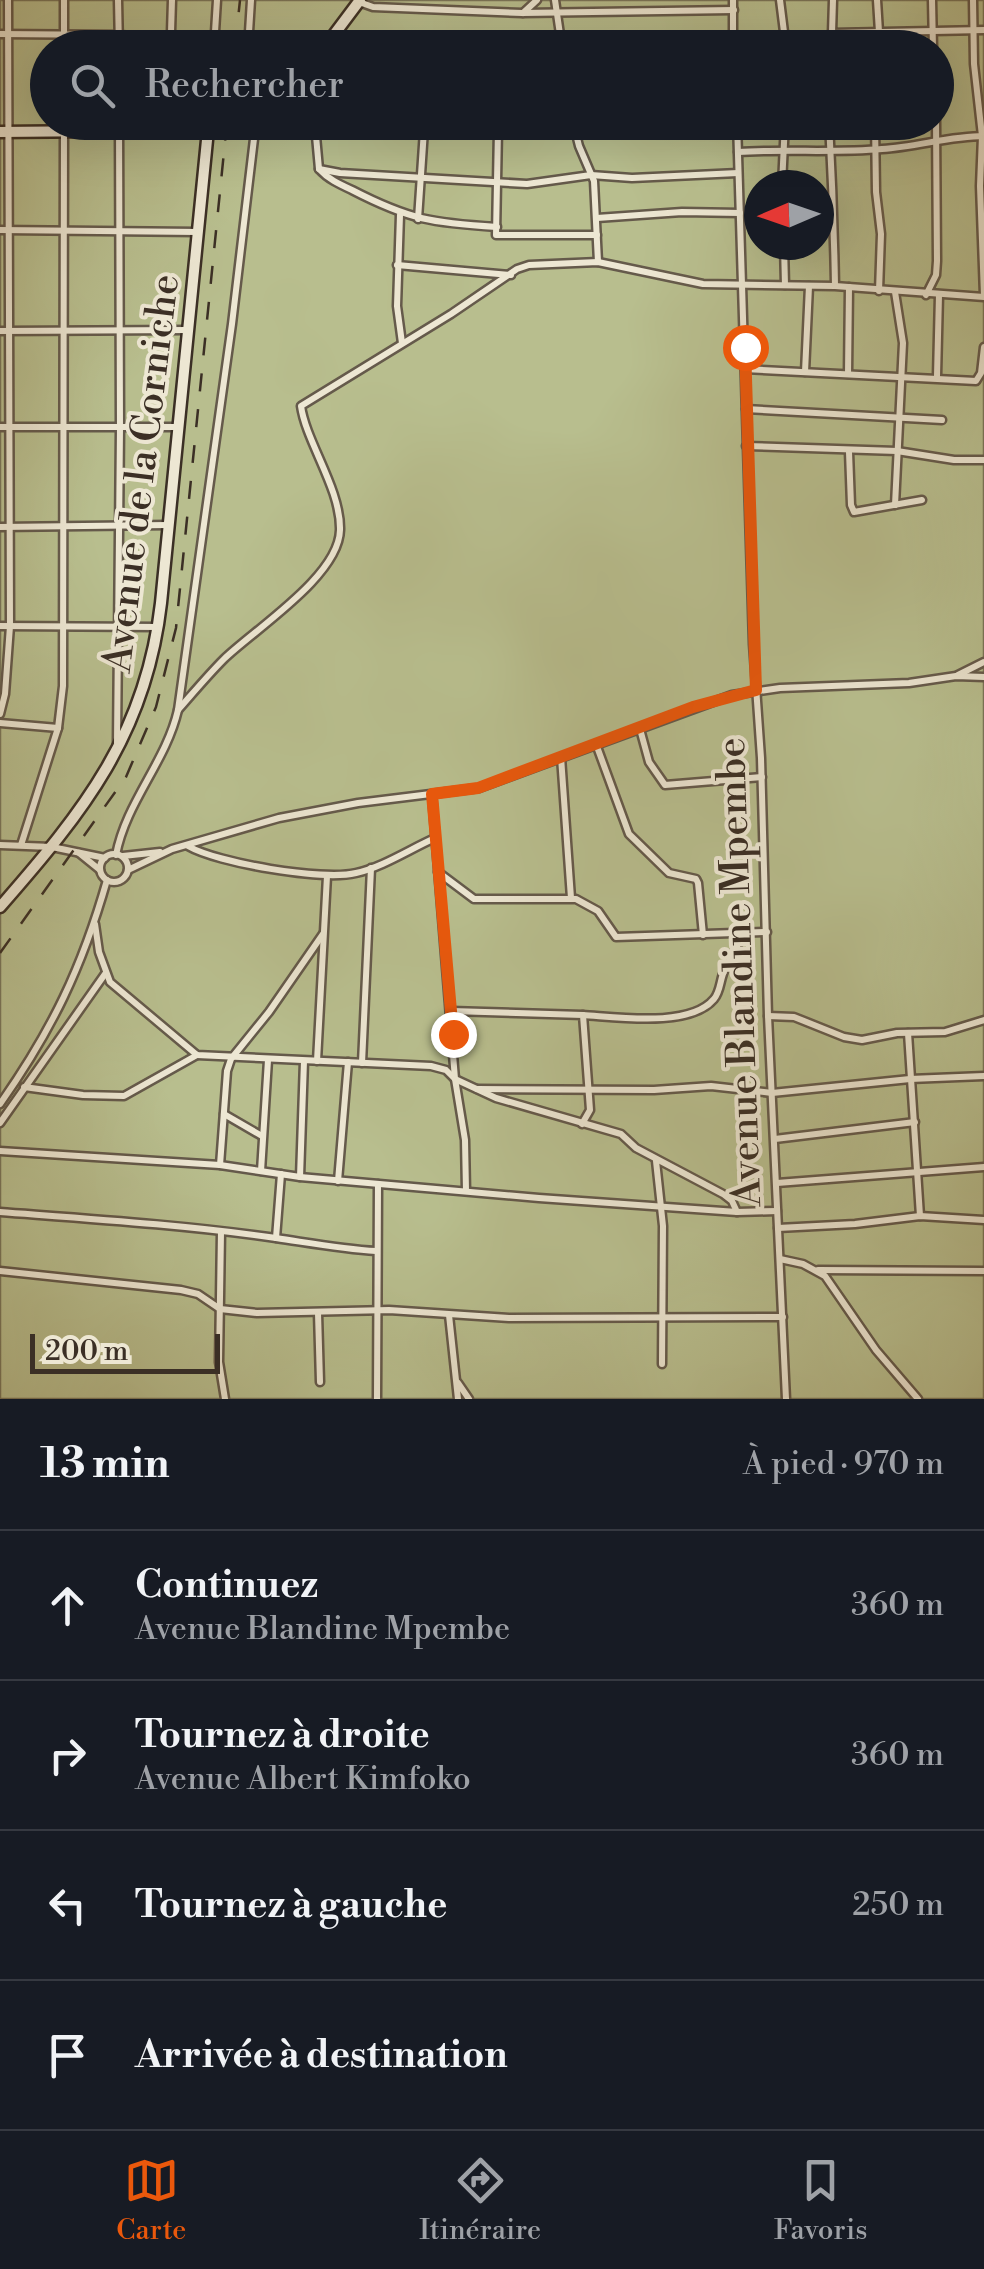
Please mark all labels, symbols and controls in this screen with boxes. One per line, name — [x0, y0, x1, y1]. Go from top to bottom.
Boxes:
search box — [30, 30, 954, 140]
icon: search — [65, 58, 120, 113]
text: Rechercher — [145, 62, 344, 109]
north arrow — [744, 170, 834, 260]
street label: Avenue de la Corniche — [93, 271, 191, 676]
route start — [723, 325, 769, 371]
street label: Avenue Blandine Mpembe — [707, 737, 773, 1208]
route end — [431, 1012, 477, 1058]
scale bar — [30, 1329, 220, 1374]
text: 200 m — [45, 1334, 128, 1369]
text: 13 min — [40, 1438, 170, 1491]
text: À pied · 970 m — [743, 1444, 944, 1484]
text: Continuez — [135, 1562, 318, 1609]
icon: ahead — [40, 1578, 95, 1633]
text: 360 m — [851, 1585, 944, 1625]
text: Avenue Blandine Mpembe — [135, 1609, 510, 1649]
text: Tournez à droite — [135, 1712, 430, 1759]
icon: right — [40, 1728, 95, 1783]
text: 360 m — [851, 1735, 944, 1775]
text: Avenue Albert Kimfoko — [135, 1759, 471, 1799]
icon: left — [40, 1878, 95, 1933]
text: Tournez à gauche — [135, 1882, 447, 1929]
text: 250 m — [852, 1885, 944, 1925]
icon: arrive — [40, 2028, 95, 2083]
text: Arrivée à destination — [135, 2032, 508, 2079]
tab: Carte — [116, 2153, 186, 2248]
tab: Itinéraire — [419, 2153, 541, 2248]
tab: Favoris — [774, 2153, 868, 2248]

